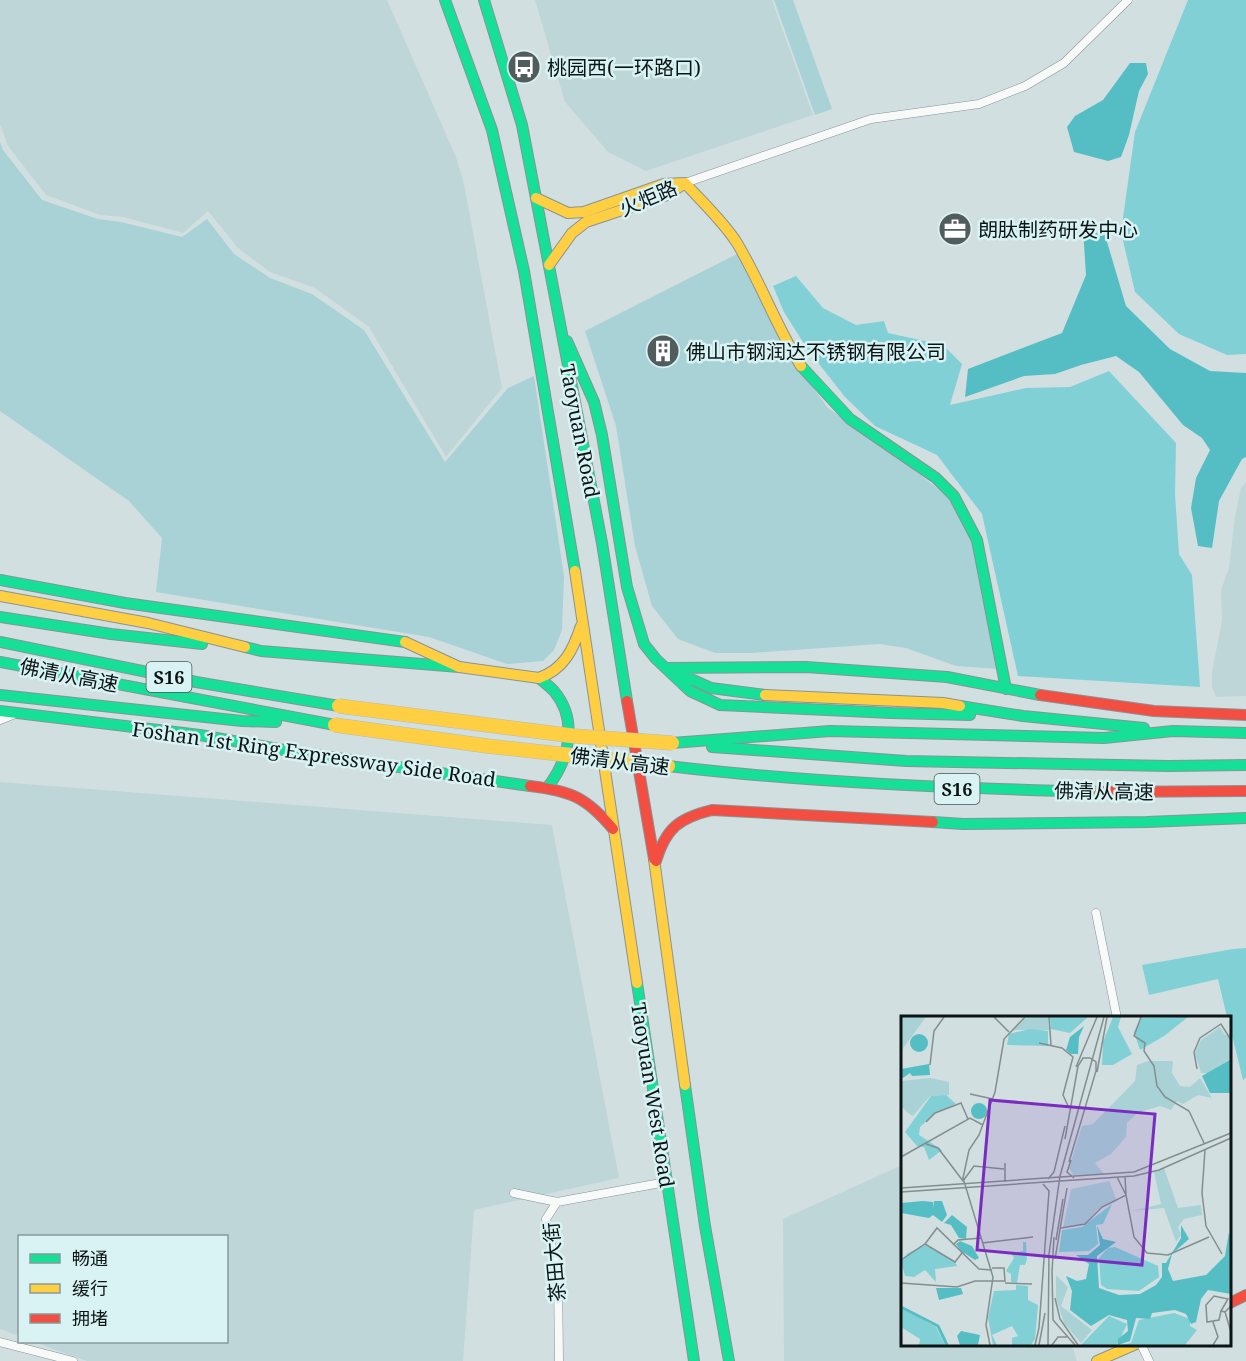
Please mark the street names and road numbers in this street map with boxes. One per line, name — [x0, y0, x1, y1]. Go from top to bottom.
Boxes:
street label: 火炬路 — [615, 174, 681, 222]
street label: Taoyuan Road — [554, 362, 606, 500]
street label: 佛清从高速 — [17, 652, 121, 698]
road number: S16 — [146, 662, 192, 692]
street label: Foshan 1st Ring Expressway Side Road — [130, 715, 498, 793]
street label: 佛清从高速 — [569, 742, 671, 780]
road number: S16 — [934, 774, 980, 804]
street label: 佛清从高速 — [1054, 777, 1154, 805]
street label: Taoyuan West Road — [625, 1000, 681, 1190]
street label: 茶田大街 — [537, 1221, 571, 1303]

